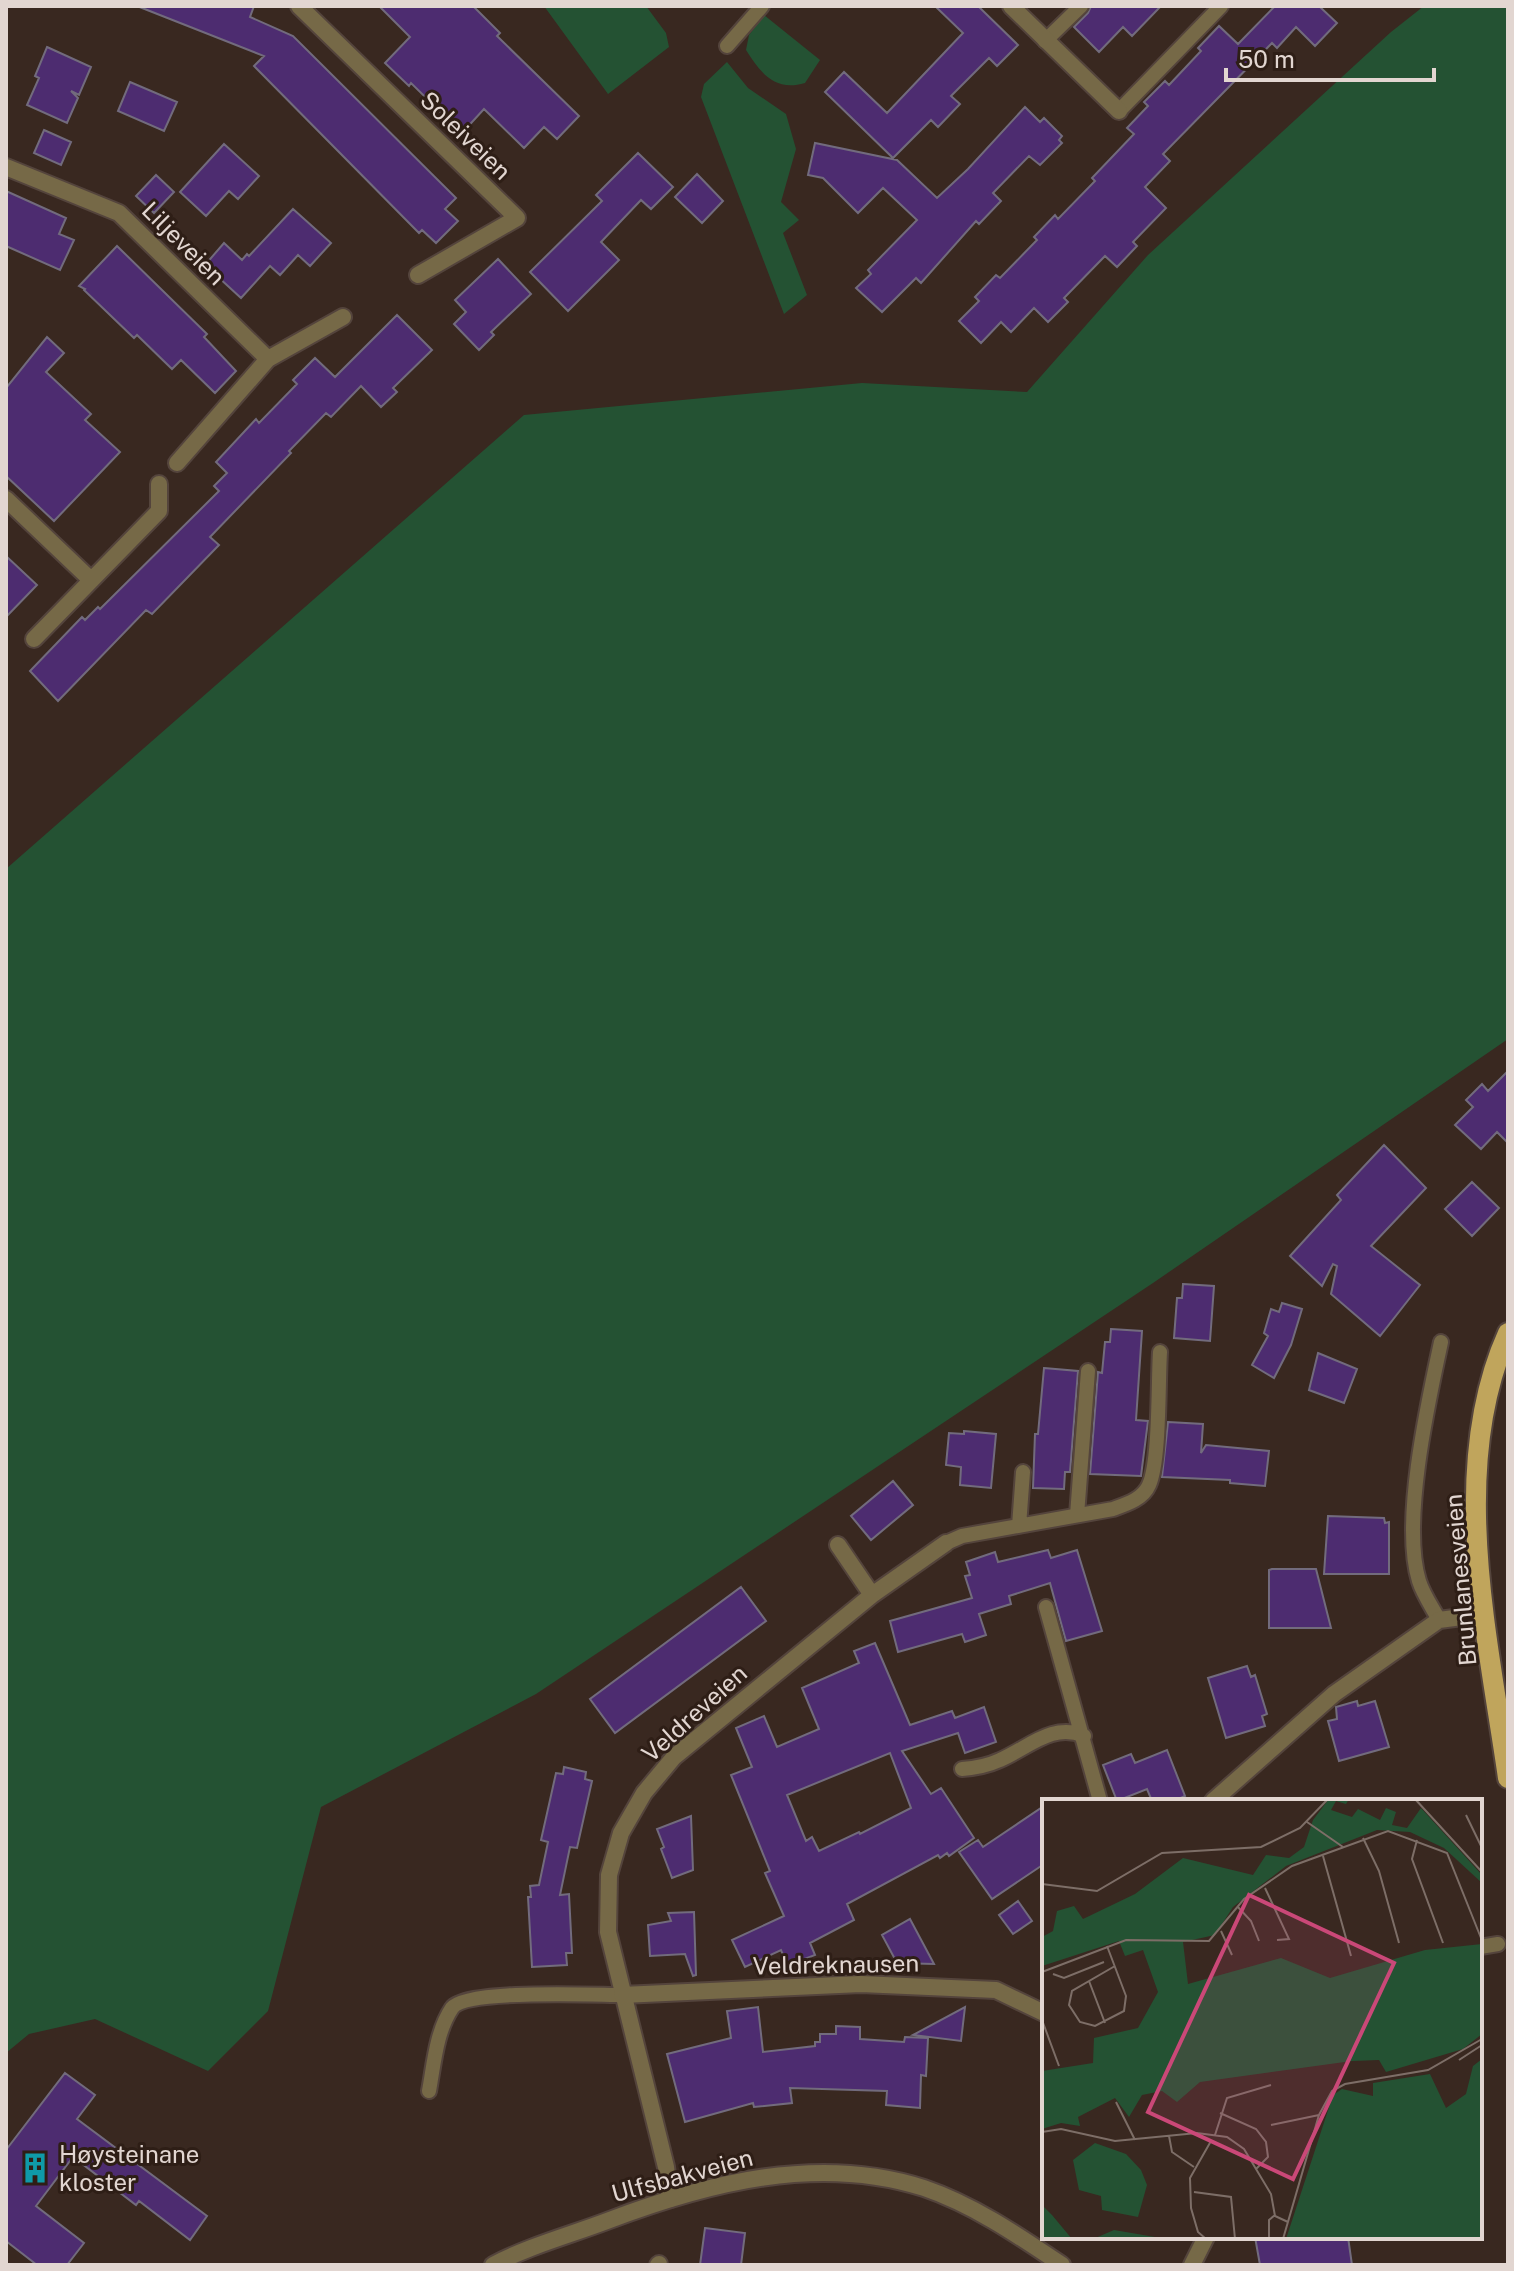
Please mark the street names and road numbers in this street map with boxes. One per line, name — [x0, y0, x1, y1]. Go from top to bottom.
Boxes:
street label: Soleiveien — [415, 85, 517, 185]
street label: Liljeveien — [137, 196, 231, 290]
street label: Brunlanesveien — [1439, 1493, 1481, 1667]
street label: Veldreveien — [636, 1659, 752, 1767]
street label: Veldreknausen — [752, 1949, 920, 1979]
street label: Ulfsbakveien — [608, 2143, 756, 2207]

